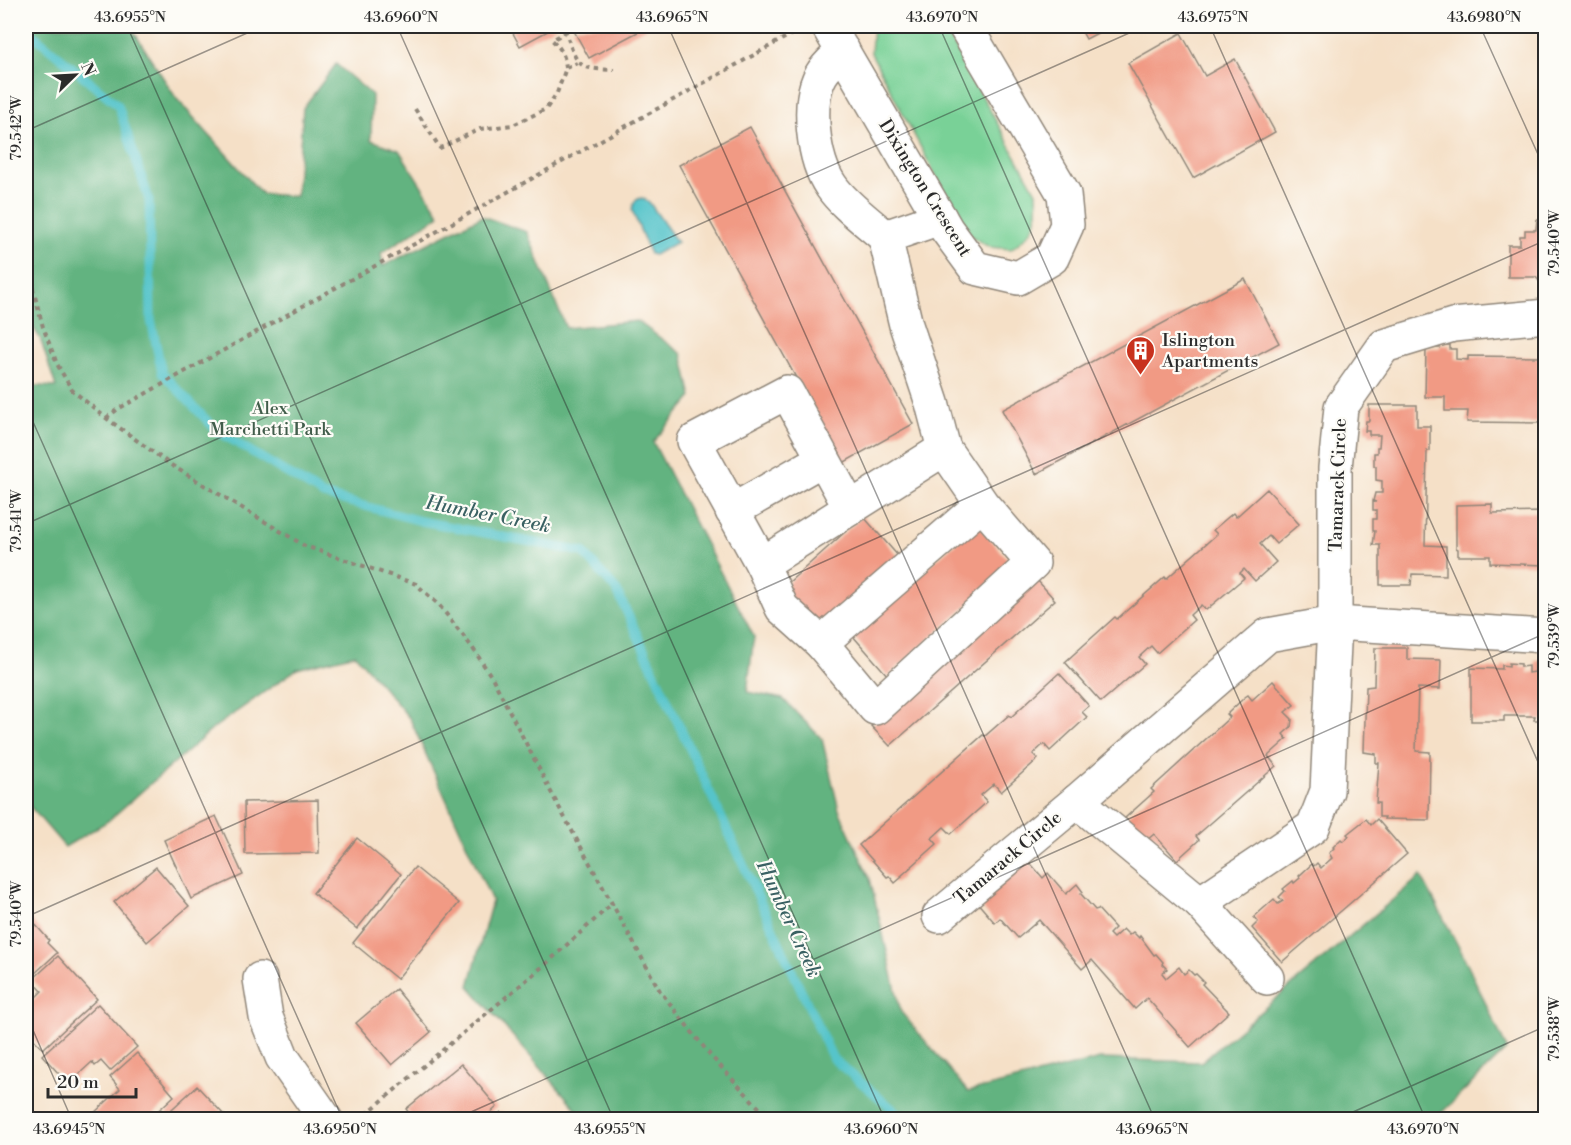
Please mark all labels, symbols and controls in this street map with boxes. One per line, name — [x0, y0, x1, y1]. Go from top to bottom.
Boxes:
text: 43.6955°N — [94, 8, 166, 27]
text: 43.6960°N — [364, 8, 438, 27]
text: 43.6965°N — [636, 8, 708, 27]
text: 43.6970°N — [906, 8, 978, 27]
text: 43.6975°N — [1178, 8, 1248, 27]
text: 43.6980°N — [1447, 8, 1521, 27]
north arrow — [45, 45, 105, 105]
text: N — [76, 59, 100, 79]
text: 79.542°W — [7, 95, 26, 160]
street label: Dixington Crescent — [873, 115, 977, 262]
text: 79.540°W — [1545, 209, 1564, 276]
place label: Islington Apartments — [1161, 329, 1258, 373]
building icon: Islington Apartments — [1125, 334, 1157, 376]
park label: Alex Marchetti Park — [209, 397, 332, 441]
street label: Tamarack Circle — [1324, 418, 1352, 552]
text: 79.541°W — [7, 489, 26, 552]
water label: Humber Creek — [422, 490, 553, 539]
text: 79.539°W — [1545, 603, 1564, 668]
street label: Tamarack Circle — [949, 806, 1067, 910]
water label: Humber Creek — [749, 855, 826, 982]
text: 79.540°W — [7, 880, 26, 947]
text: 79.538°W — [1545, 996, 1564, 1061]
scale bar — [48, 1061, 136, 1099]
text: 20 m — [57, 1071, 99, 1094]
text: 43.6945°N — [33, 1120, 105, 1139]
text: 43.6950°N — [303, 1120, 377, 1139]
text: 43.6955°N — [574, 1120, 646, 1139]
text: 43.6960°N — [844, 1120, 918, 1139]
text: 43.6965°N — [1116, 1120, 1188, 1139]
text: 43.6970°N — [1387, 1120, 1459, 1139]

